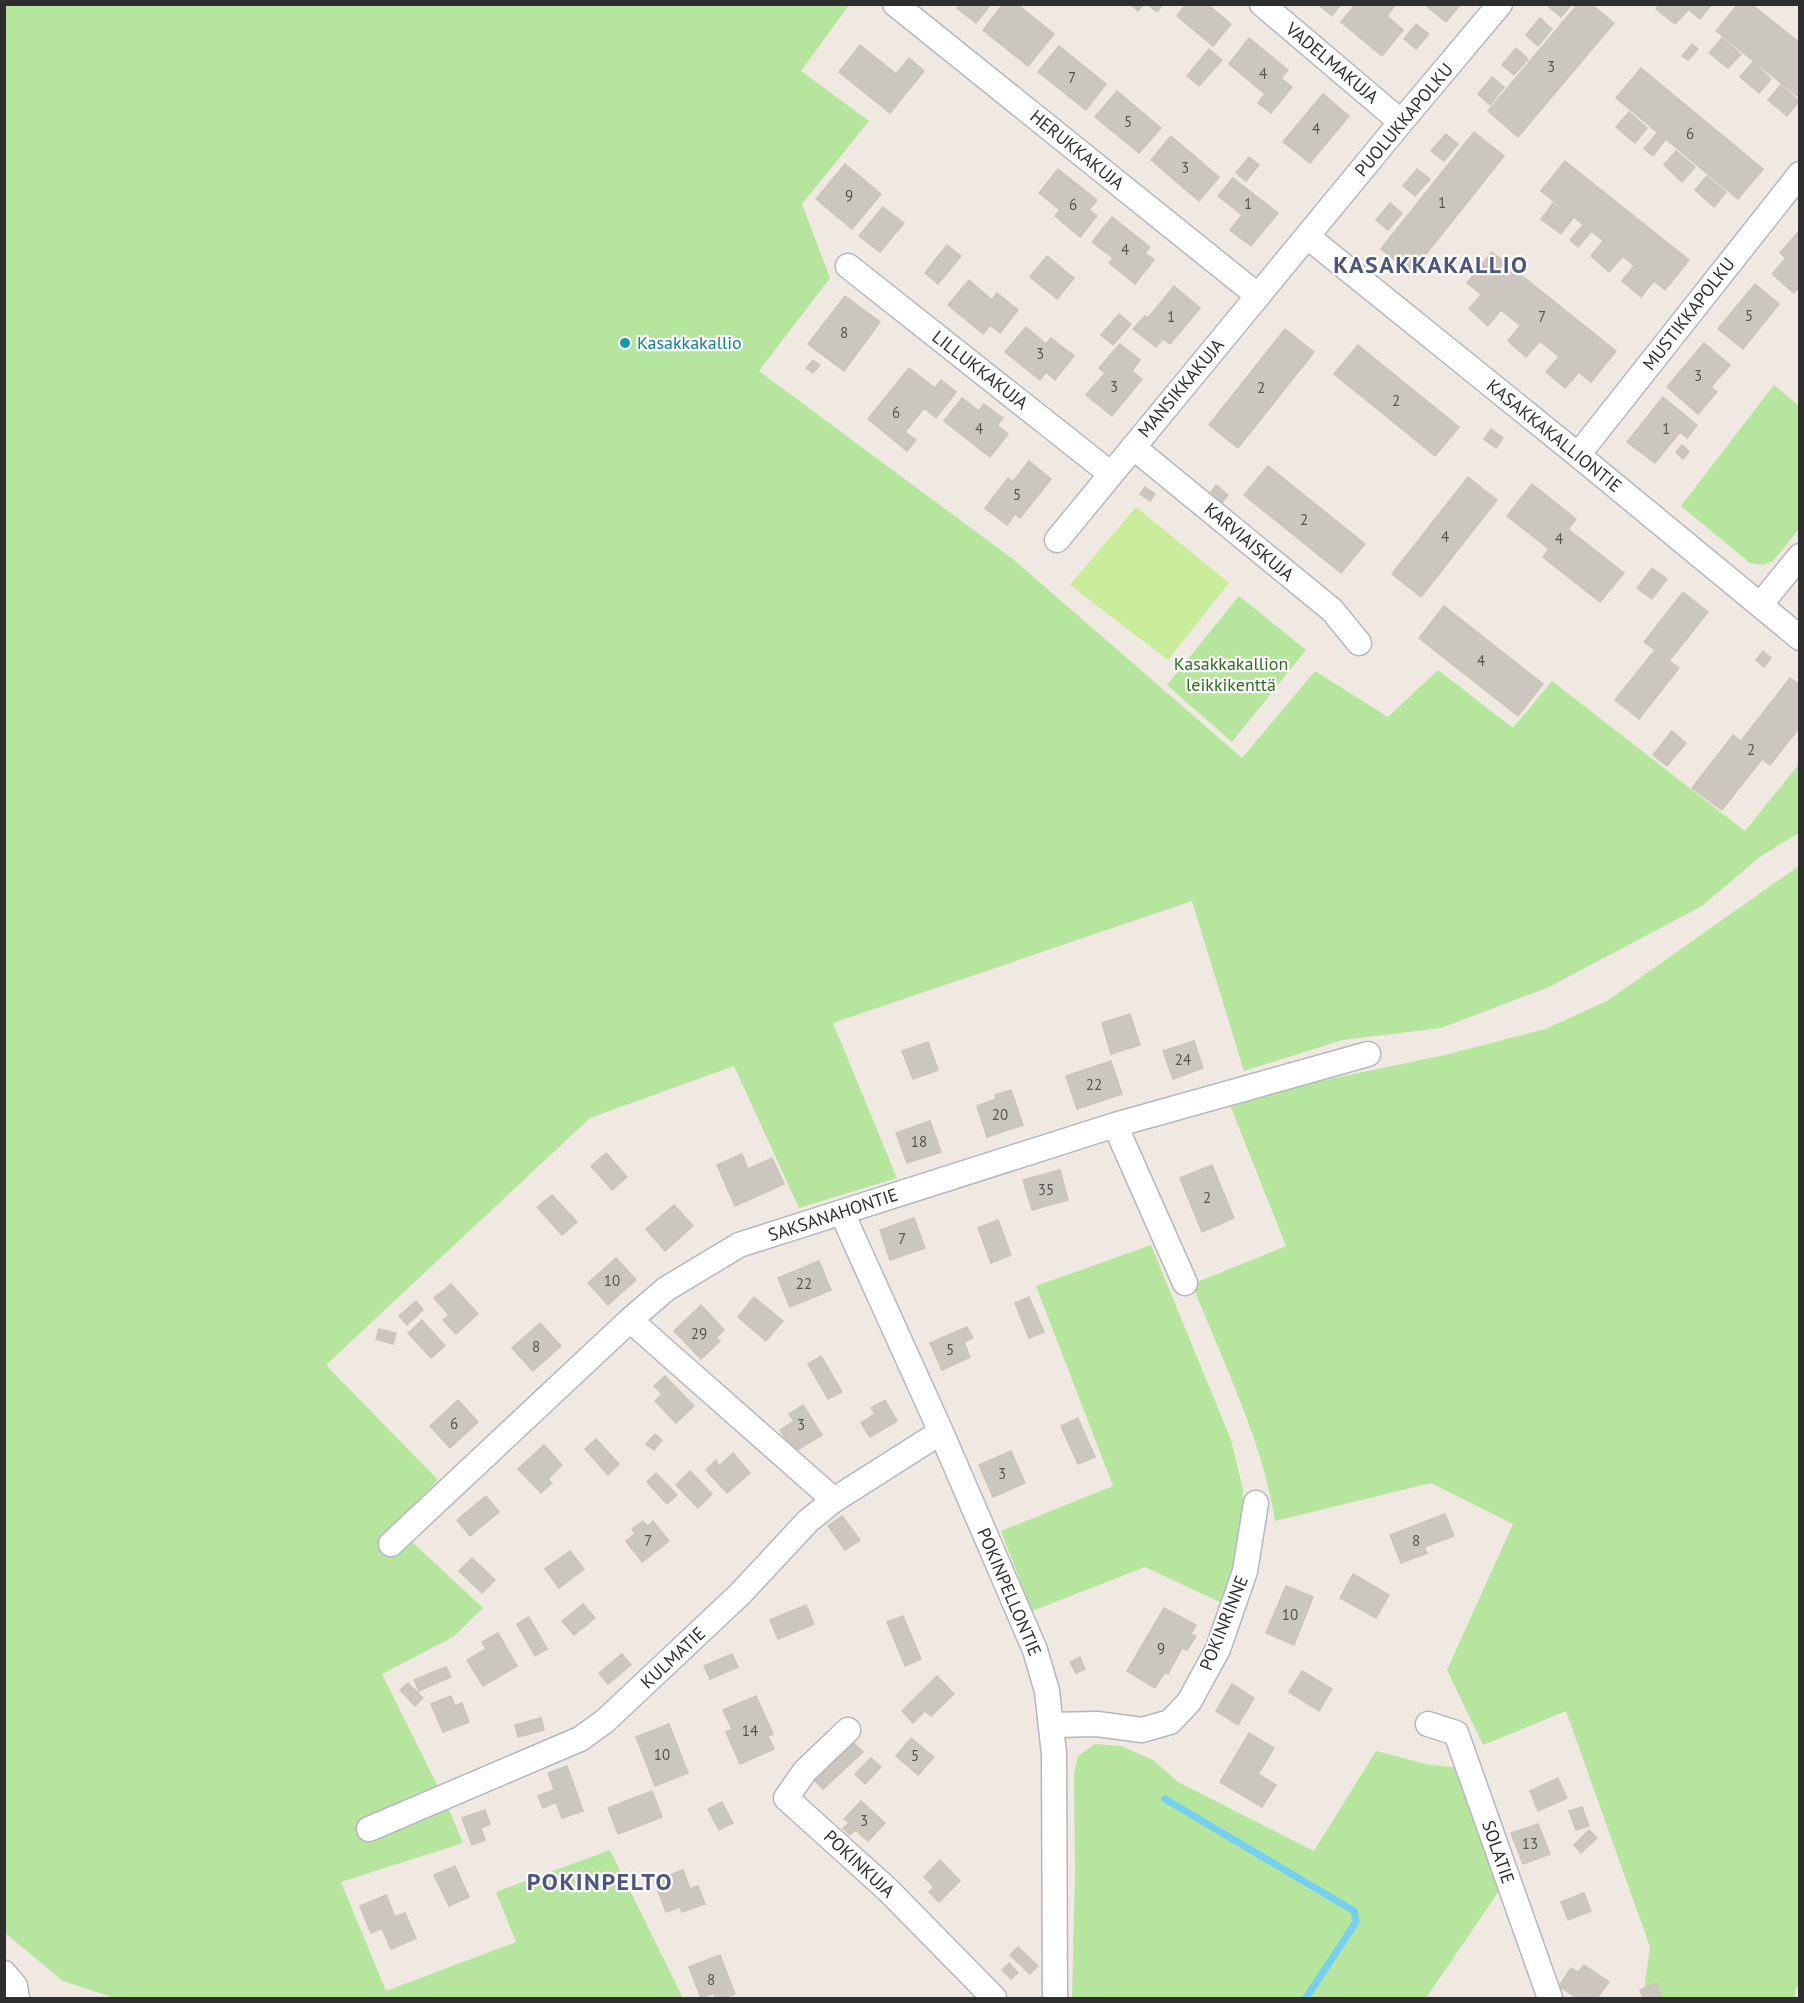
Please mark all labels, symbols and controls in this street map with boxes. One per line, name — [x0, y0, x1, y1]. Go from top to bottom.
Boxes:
street label: VADELMAKUJA — [1281, 17, 1384, 108]
house number: 3 — [1547, 57, 1555, 76]
street label: PUOLUKKAPOLKU — [1349, 58, 1458, 181]
house number: 4 — [1259, 64, 1267, 83]
house number: 7 — [1068, 68, 1076, 87]
street label: HERUKKAKUJA — [1026, 105, 1129, 195]
house number: 5 — [1124, 112, 1132, 131]
house number: 4 — [1312, 119, 1320, 138]
house number: 6 — [1686, 124, 1694, 143]
house number: 3 — [1181, 158, 1189, 177]
house number: 9 — [845, 186, 853, 205]
house number: 1 — [1438, 193, 1446, 212]
house number: 1 — [1244, 194, 1252, 213]
house number: 6 — [1069, 195, 1077, 214]
house number: 4 — [1121, 240, 1129, 259]
district label: KASAKKAKALLIO — [1333, 249, 1529, 280]
street label: MUSTIKKAPOLKU — [1637, 253, 1740, 375]
house number: 5 — [1745, 306, 1753, 325]
house number: 1 — [1167, 307, 1175, 326]
house number: 7 — [1538, 307, 1546, 326]
house number: 8 — [840, 323, 848, 342]
street label: LILLUKKAKUJA — [928, 325, 1033, 414]
place label: Kasakkakallio — [637, 331, 742, 354]
street label: MANSIKKAKUJA — [1133, 333, 1229, 442]
marker: Kasakkakallio — [618, 336, 632, 350]
house number: 3 — [1036, 344, 1044, 363]
house number: 3 — [1694, 366, 1702, 385]
street label: KASAKKAKALLIONTIE — [1482, 374, 1626, 497]
house number: 3 — [1110, 377, 1118, 396]
house number: 2 — [1257, 378, 1265, 397]
house number: 2 — [1392, 391, 1400, 410]
house number: 6 — [892, 403, 900, 422]
house number: 4 — [975, 419, 983, 438]
house number: 1 — [1662, 419, 1670, 438]
house number: 5 — [1013, 485, 1021, 504]
street label: KARVIAISKUJA — [1200, 497, 1299, 586]
house number: 2 — [1300, 510, 1308, 529]
house number: 4 — [1441, 527, 1449, 546]
house number: 4 — [1555, 529, 1563, 548]
house number: 4 — [1477, 651, 1485, 670]
park label: Kasakkakallion leikkikenttä — [1174, 652, 1288, 696]
house number: 2 — [1747, 740, 1755, 759]
house number: 24 — [1175, 1050, 1191, 1069]
house number: 22 — [1086, 1075, 1102, 1094]
house number: 20 — [992, 1105, 1008, 1124]
house number: 18 — [911, 1132, 927, 1151]
house number: 35 — [1038, 1180, 1054, 1199]
street label: SAKSANAHONTIE — [765, 1183, 901, 1246]
house number: 2 — [1203, 1188, 1211, 1207]
house number: 7 — [898, 1229, 906, 1248]
house number: 10 — [604, 1271, 620, 1290]
house number: 22 — [796, 1274, 812, 1293]
house number: 29 — [691, 1324, 707, 1343]
house number: 8 — [532, 1337, 540, 1356]
house number: 5 — [946, 1340, 954, 1359]
house number: 6 — [450, 1414, 458, 1433]
house number: 3 — [797, 1415, 805, 1434]
house number: 3 — [998, 1464, 1006, 1483]
street label: POKINPELLONTIE — [972, 1524, 1047, 1659]
house number: 7 — [644, 1531, 652, 1550]
house number: 8 — [1412, 1531, 1420, 1550]
street label: POKINRINNE — [1194, 1572, 1253, 1674]
house number: 10 — [1282, 1605, 1298, 1624]
street label: KULMATIE — [635, 1622, 710, 1693]
house number: 9 — [1157, 1639, 1165, 1658]
house number: 14 — [742, 1721, 758, 1740]
house number: 10 — [654, 1745, 670, 1764]
house number: 5 — [911, 1746, 919, 1765]
house number: 3 — [860, 1811, 868, 1830]
street label: SOLATIE — [1477, 1817, 1520, 1887]
street label: POKINKUJA — [819, 1825, 900, 1903]
house number: 13 — [1522, 1834, 1538, 1853]
district label: POKINPELTO — [527, 1866, 673, 1897]
house number: 8 — [707, 1970, 715, 1989]

